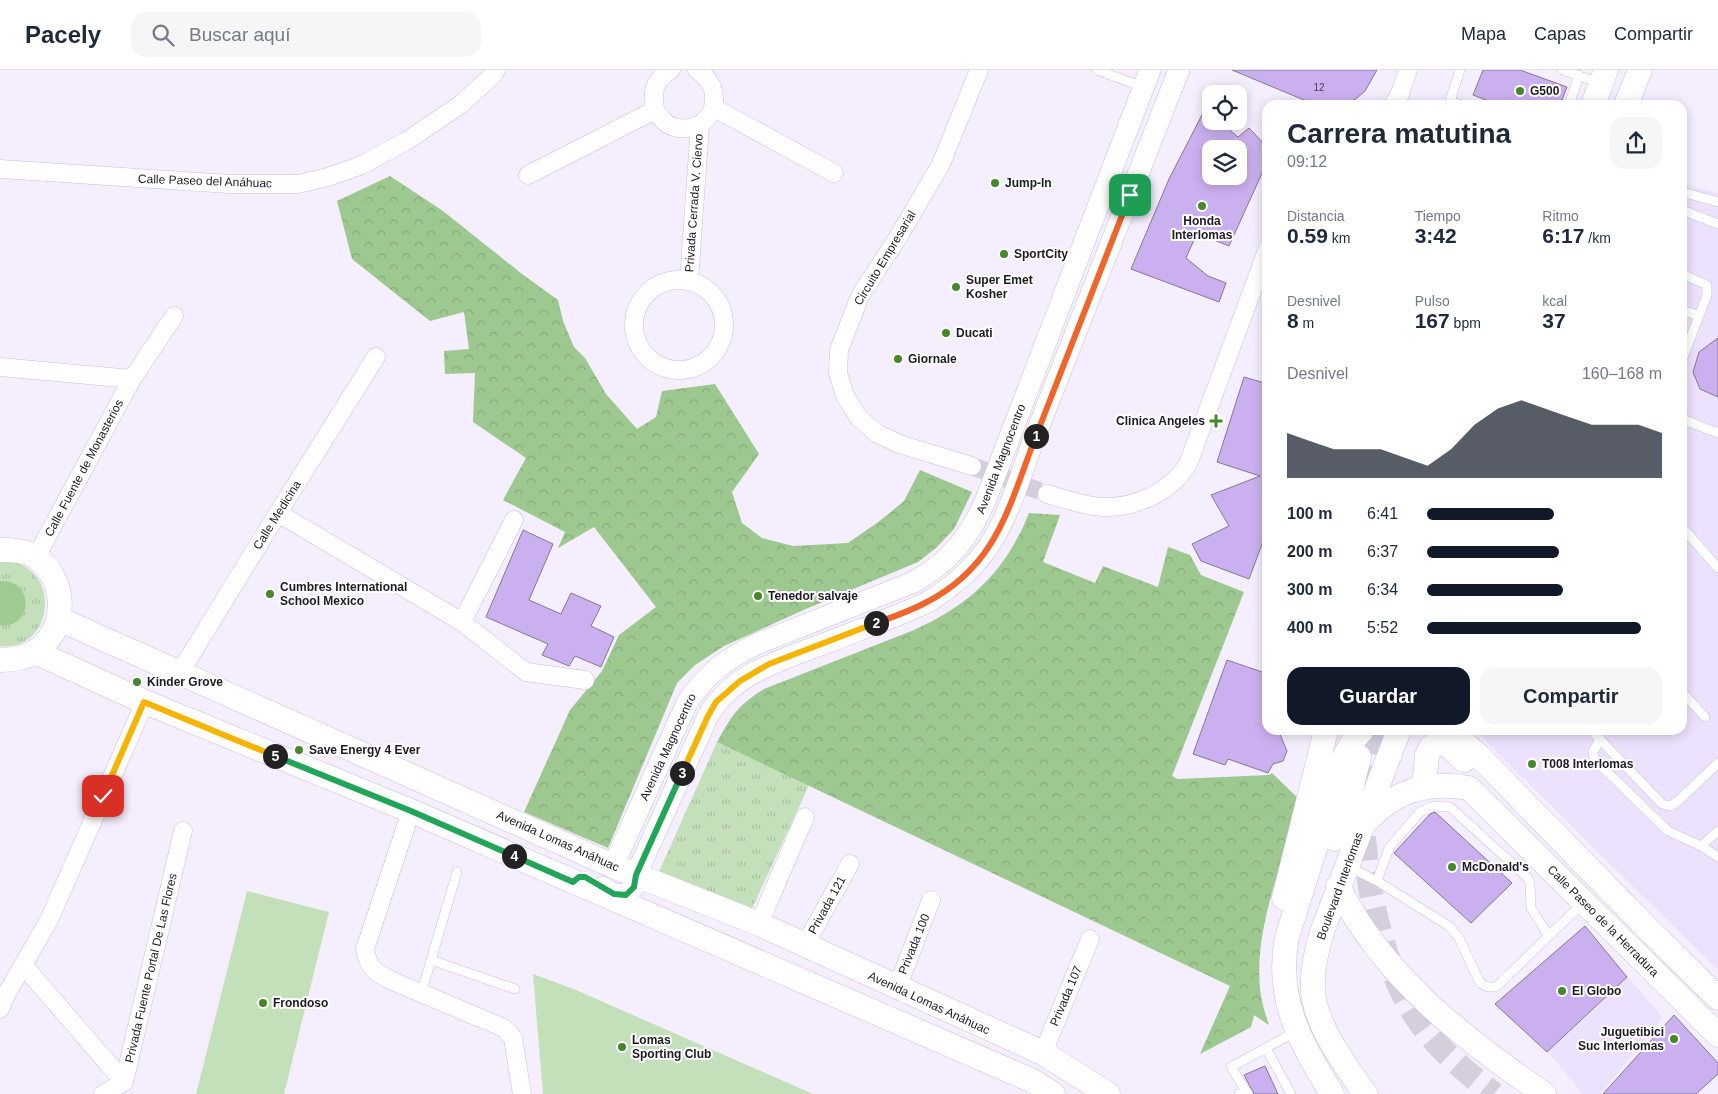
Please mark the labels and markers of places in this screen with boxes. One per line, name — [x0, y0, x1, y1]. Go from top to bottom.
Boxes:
place label: G500 — [1530, 84, 1560, 98]
marker: G500 — [1514, 85, 1526, 97]
pin — [1109, 174, 1151, 216]
place label: Jump-In — [1005, 176, 1052, 190]
marker: Jump-In — [989, 177, 1001, 189]
marker: Honda Interlomas — [1196, 200, 1208, 212]
place label: Honda Interlomas — [1172, 214, 1233, 242]
place label: SportCity — [1014, 247, 1068, 261]
marker: SportCity — [998, 248, 1010, 260]
place label: Super Emet Kosher — [966, 273, 1033, 301]
marker: Super Emet Kosher — [950, 281, 962, 293]
place label: Ducati — [956, 326, 993, 340]
marker: Ducati — [940, 327, 952, 339]
place label: Giornale — [908, 352, 957, 366]
marker: Giornale — [892, 353, 904, 365]
place label: Clinica Angeles — [1116, 414, 1205, 428]
marker: Clinica Angeles — [1209, 414, 1223, 428]
pin: 1 — [1024, 424, 1048, 448]
place label: Cumbres International School Mexico — [280, 580, 407, 608]
marker: Cumbres International School Mexico — [264, 588, 276, 600]
place label: Tenedor salvaje — [768, 589, 858, 603]
marker: Tenedor salvaje — [752, 590, 764, 602]
pin: 2 — [864, 610, 888, 636]
place label: Kinder Grove — [147, 675, 223, 689]
marker: Kinder Grove — [131, 676, 143, 688]
place label: Save Energy 4 Ever — [309, 743, 421, 757]
pin: 5 — [262, 744, 288, 768]
marker: Save Energy 4 Ever — [293, 744, 305, 756]
place label: T008 Interlomas — [1542, 757, 1634, 771]
marker: T008 Interlomas — [1526, 758, 1538, 770]
pin: 3 — [670, 760, 694, 786]
pin — [82, 775, 124, 817]
pin: 4 — [502, 844, 526, 868]
place label: McDonald's — [1462, 860, 1529, 874]
marker: McDonald's — [1446, 861, 1458, 873]
place label: El Globo — [1572, 984, 1621, 998]
marker: El Globo — [1556, 985, 1568, 997]
place label: Frondoso — [273, 996, 328, 1010]
marker: Frondoso — [257, 997, 269, 1009]
place label: Juguetibici Suc Interlomas — [1578, 1025, 1664, 1053]
place label: Lomas Sporting Club — [632, 1033, 711, 1061]
marker: Juguetibici Suc Interlomas — [1668, 1033, 1680, 1045]
marker: Lomas Sporting Club — [616, 1041, 628, 1053]

